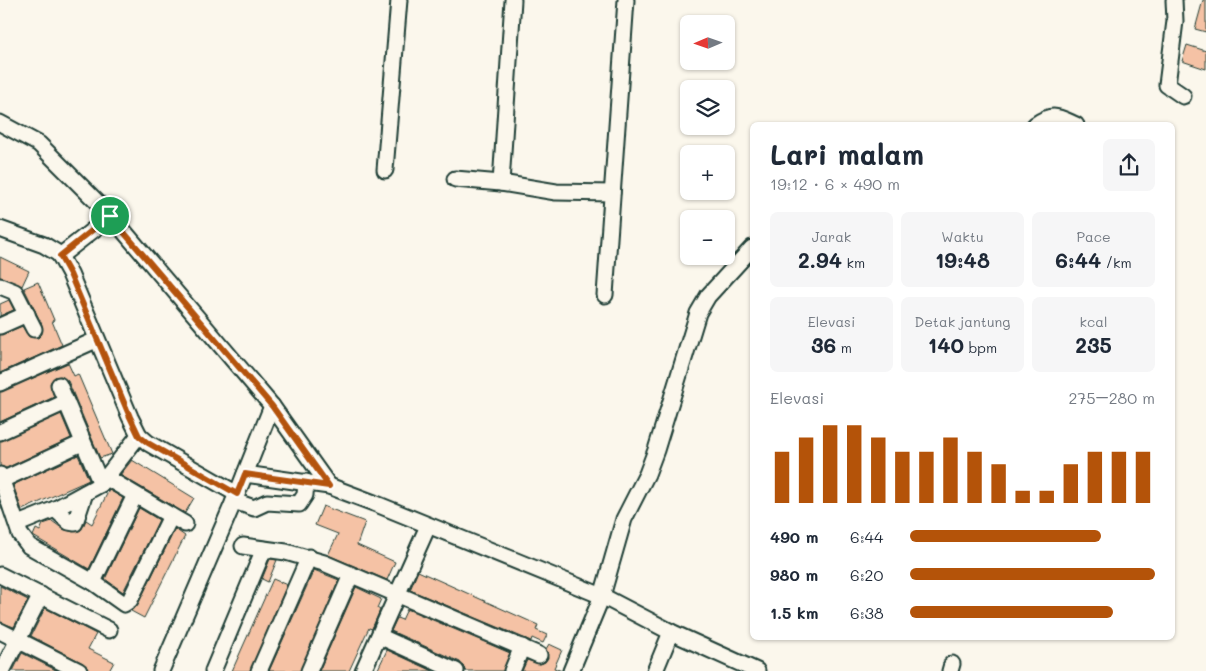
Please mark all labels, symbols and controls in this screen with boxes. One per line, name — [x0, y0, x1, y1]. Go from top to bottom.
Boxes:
north arrow — [680, 15, 735, 70]
map controls — [680, 15, 735, 265]
button: layers — [680, 80, 735, 135]
text: Lari malam — [770, 136, 924, 172]
button: share — [1103, 139, 1155, 191]
button: + — [680, 145, 735, 200]
text: 19:12 · 6 × 490 m — [770, 173, 900, 194]
pin — [89, 195, 131, 237]
icon: arrive — [96, 202, 124, 230]
button: − — [680, 210, 735, 265]
text: Jarak — [812, 227, 851, 246]
text: Waktu — [941, 227, 984, 246]
text: Pace — [1076, 227, 1111, 246]
text: 2.94 — [798, 246, 842, 273]
text: 19:48 — [935, 246, 990, 273]
text: 6:44 — [1055, 246, 1101, 273]
text: km — [842, 253, 865, 272]
text: /km — [1101, 253, 1132, 272]
text: Elevasi — [808, 312, 855, 331]
text: Detak jantung — [915, 312, 1010, 331]
text: kcal — [1080, 312, 1107, 331]
text: 36 — [811, 331, 836, 358]
text: 140 — [928, 331, 964, 358]
text: 235 — [1075, 331, 1112, 358]
text: m — [836, 338, 852, 357]
text: bpm — [964, 338, 997, 357]
text: Elevasi — [770, 387, 824, 408]
text: 275–280 m — [1068, 387, 1155, 408]
text: 490 m — [770, 526, 819, 547]
text: 6:44 — [850, 526, 883, 547]
text: 980 m — [770, 564, 818, 585]
text: 6:20 — [850, 564, 883, 585]
text: 1.5 km — [770, 602, 818, 623]
text: 6:38 — [850, 602, 884, 623]

